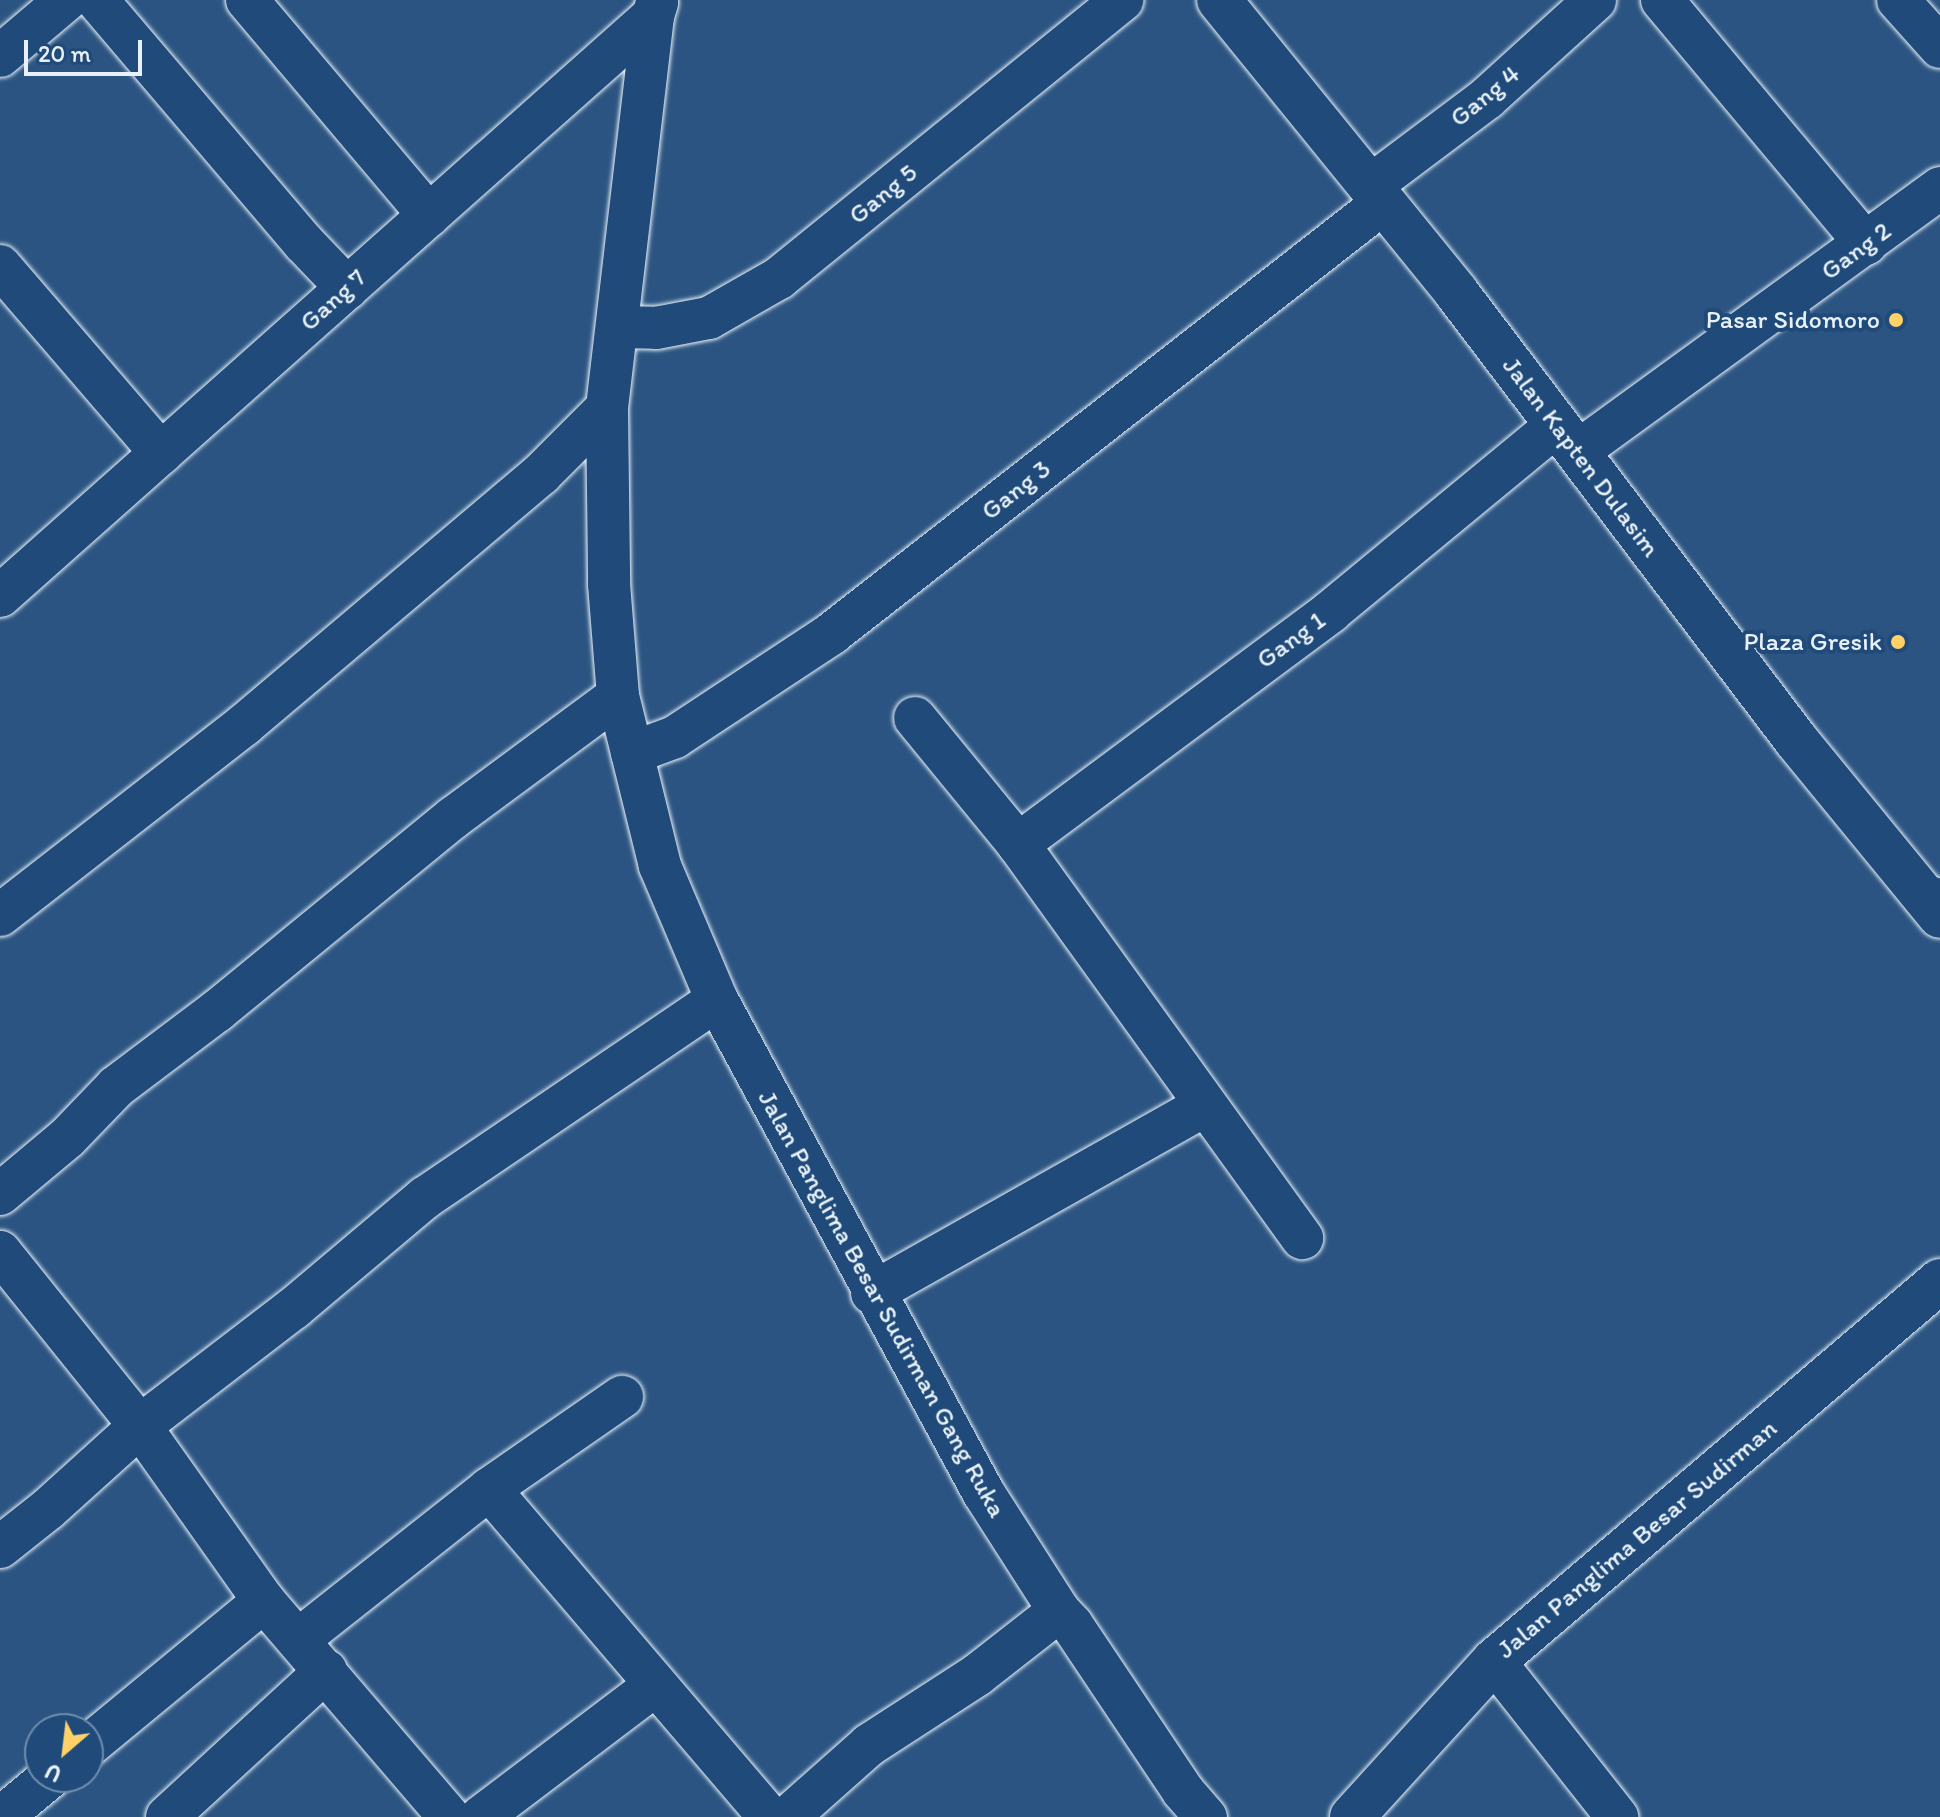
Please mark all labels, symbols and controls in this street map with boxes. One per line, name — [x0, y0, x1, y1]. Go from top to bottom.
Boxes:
scale bar — [28, 24, 146, 74]
text: 20 m — [38, 39, 91, 68]
street label: Gang 4 — [1444, 58, 1526, 134]
street label: Gang 5 — [843, 157, 923, 231]
street label: Gang 2 — [1815, 215, 1897, 287]
street label: Gang 7 — [294, 262, 372, 338]
place label: Pasar Sidomoro — [1706, 304, 1880, 336]
marker: Pasar Sidomoro — [1887, 311, 1905, 329]
street label: Jalan Kapten Dulasim — [1495, 350, 1667, 564]
street label: Gang 3 — [975, 453, 1057, 527]
street label: Gang 1 — [1251, 605, 1331, 675]
place label: Plaza Gresik — [1743, 626, 1882, 658]
marker: Plaza Gresik — [1889, 633, 1907, 651]
street label: Jalan Panglima Besar Sudirman Gang Ruka — [751, 1085, 1013, 1523]
street label: Jalan Panglima Besar Sudirman — [1491, 1413, 1783, 1665]
north arrow — [24, 1713, 104, 1793]
text: U — [41, 1758, 66, 1788]

